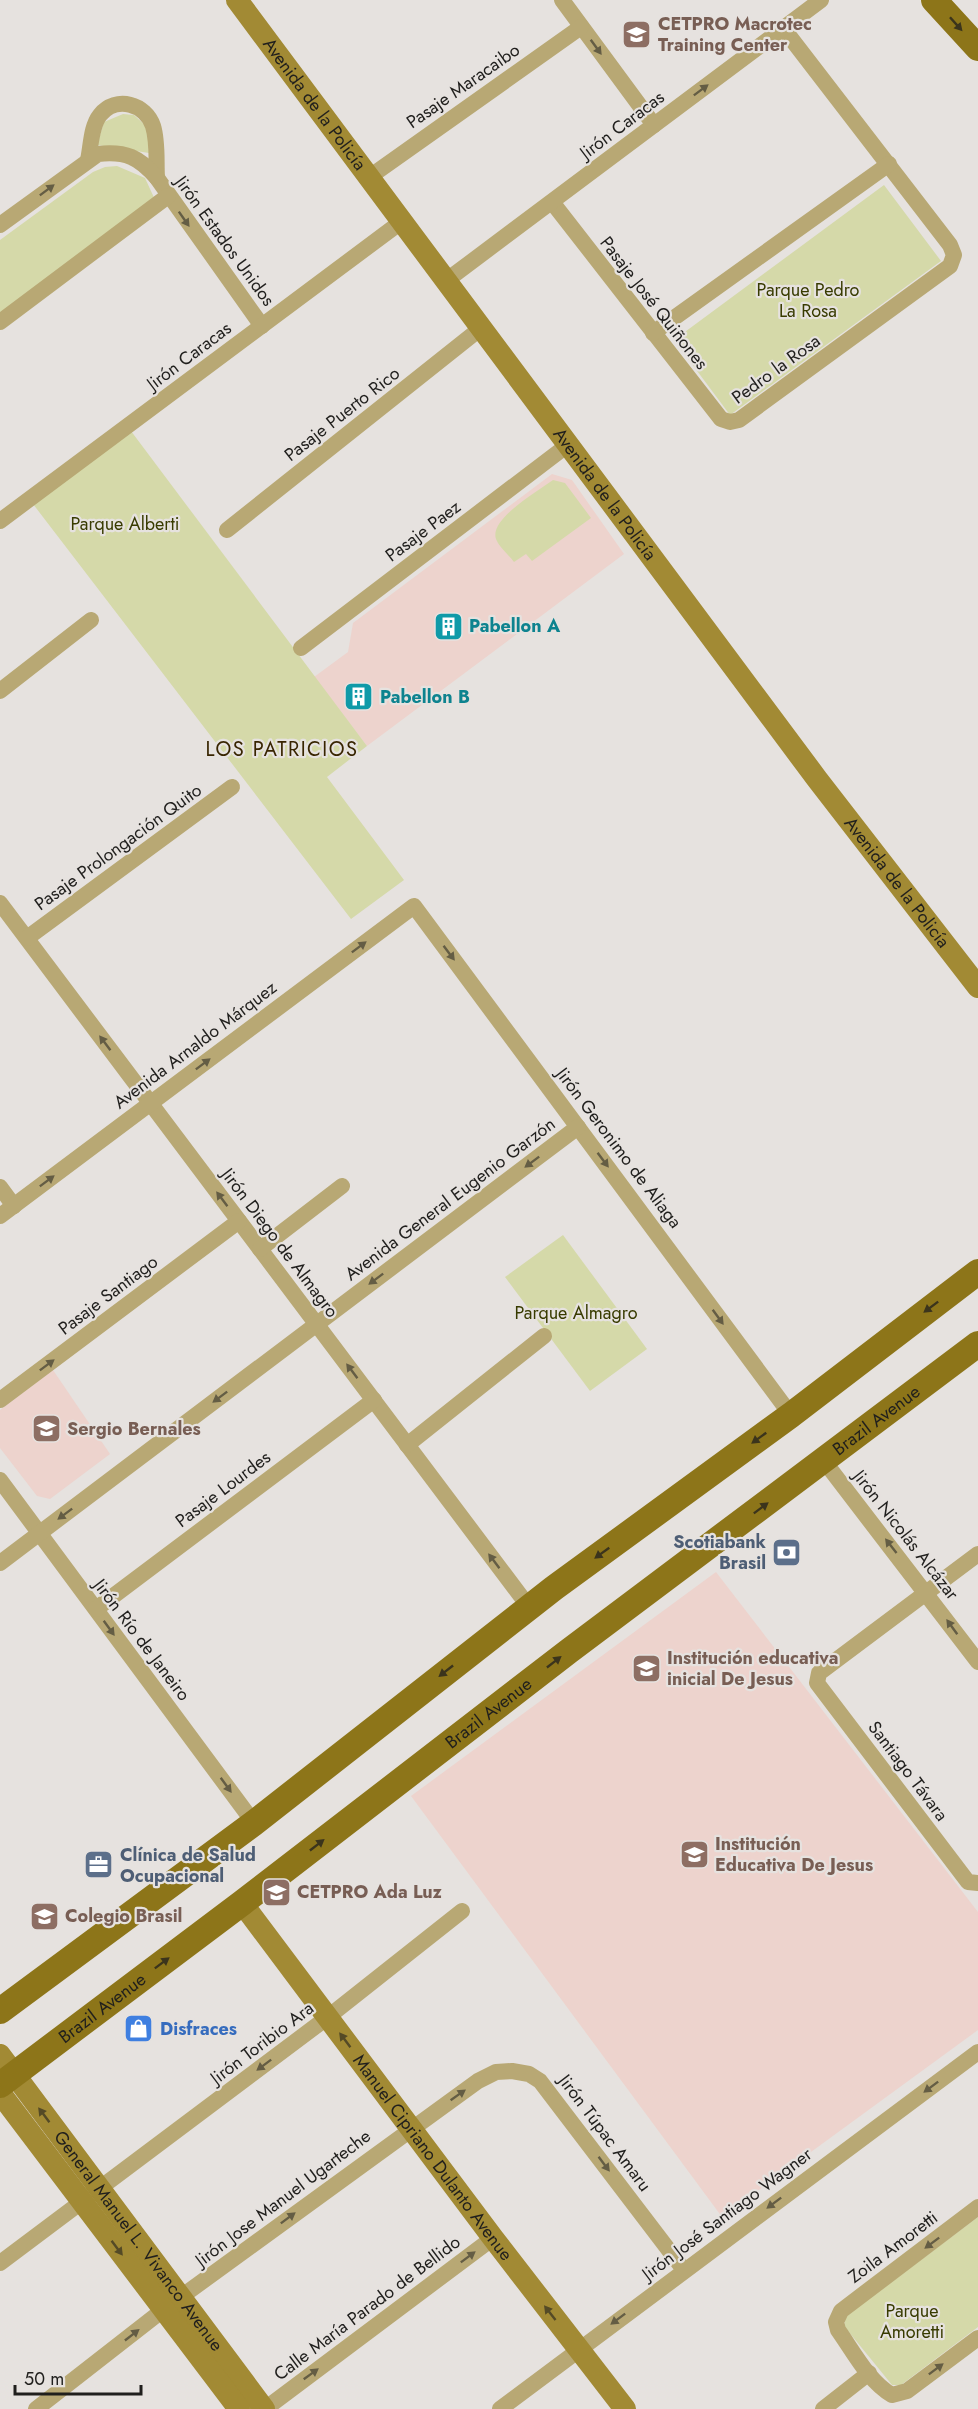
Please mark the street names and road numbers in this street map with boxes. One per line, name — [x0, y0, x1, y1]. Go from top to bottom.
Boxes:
street label: Avenida de la Policía — [257, 33, 373, 176]
street label: Pasaje Maracaibo — [401, 37, 525, 135]
street label: Jirón Caracas — [573, 85, 670, 167]
street label: Jirón Estados Unidos — [168, 169, 281, 311]
street label: Pasaje José Quiñones — [594, 231, 714, 375]
street label: Jirón Caracas — [140, 316, 237, 398]
street label: Pedro la Rosa — [726, 328, 826, 410]
street label: Pasaje Puerto Rico — [279, 360, 405, 467]
street label: Avenida de la Policía — [547, 422, 663, 566]
street label: Pasaje Paez — [380, 494, 467, 568]
street label: Pasaje Prolongación Quito — [29, 777, 207, 917]
street label: Avenida de la Policía — [838, 811, 956, 953]
street label: Avenida Arnaldo Márquez — [108, 975, 283, 1115]
street label: Jirón Geronimo de Aliaga — [549, 1061, 688, 1234]
street label: Avenida General Eugenio Garzón — [339, 1111, 561, 1287]
street label: Jirón Diego de Almagro — [214, 1161, 345, 1323]
street label: Pasaje Santiago — [53, 1249, 163, 1341]
street label: Brazil Avenue — [827, 1379, 926, 1462]
street label: Pasaje Lourdes — [170, 1444, 276, 1534]
street label: Jirón Nicolás Alcázar — [846, 1463, 966, 1606]
street label: Jirón Río de Janeiro — [86, 1572, 197, 1707]
street label: Brazil Avenue — [440, 1671, 537, 1755]
street label: Santiago Távara — [862, 1715, 954, 1827]
street label: Brazil Avenue — [53, 1967, 151, 2050]
street label: Jirón Toribio Ara — [203, 1995, 319, 2092]
street label: Manuel Cipriano Dulanto Avenue — [347, 2049, 519, 2266]
street label: Jirón Túpac Amaru — [551, 2067, 658, 2197]
street label: Jirón Jose Manuel Ugarteche — [188, 2123, 376, 2274]
street label: General Manuel L. Vivanco Avenue — [48, 2125, 230, 2357]
street label: Jirón José Santiago Wagner — [635, 2141, 818, 2288]
street label: Zoila Amoretti — [843, 2205, 943, 2289]
street label: Calle María Parado de Bellido — [268, 2229, 466, 2387]

